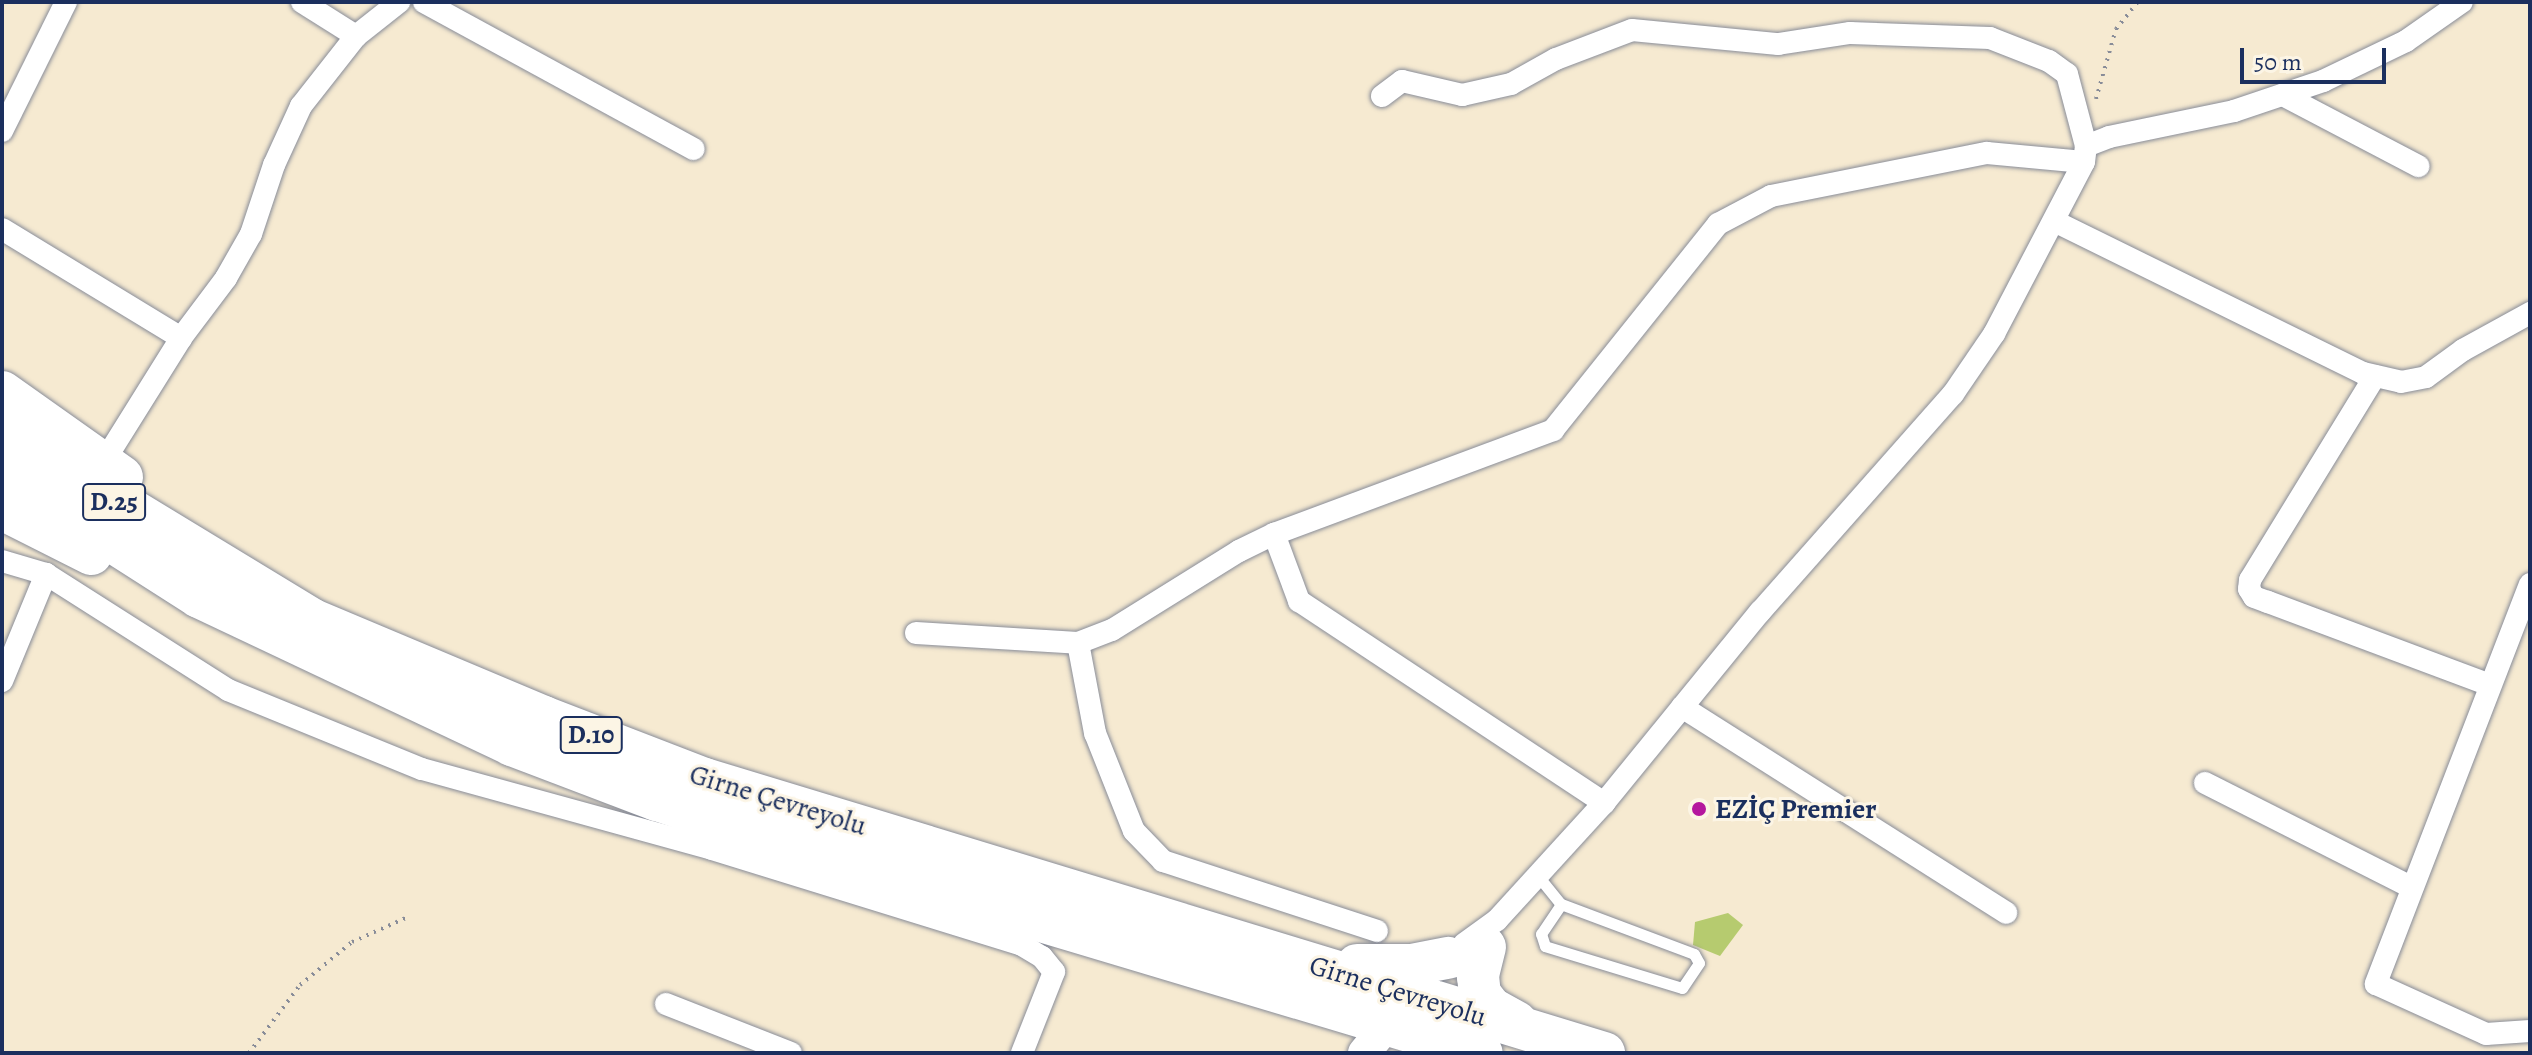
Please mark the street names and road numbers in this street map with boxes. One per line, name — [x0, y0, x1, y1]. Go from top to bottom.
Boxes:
road number: D.25 — [82, 480, 146, 524]
road number: D.10 — [559, 713, 623, 757]
street label: Girne Çevreyolu — [686, 757, 870, 843]
street label: Girne Çevreyolu — [1306, 948, 1490, 1034]

